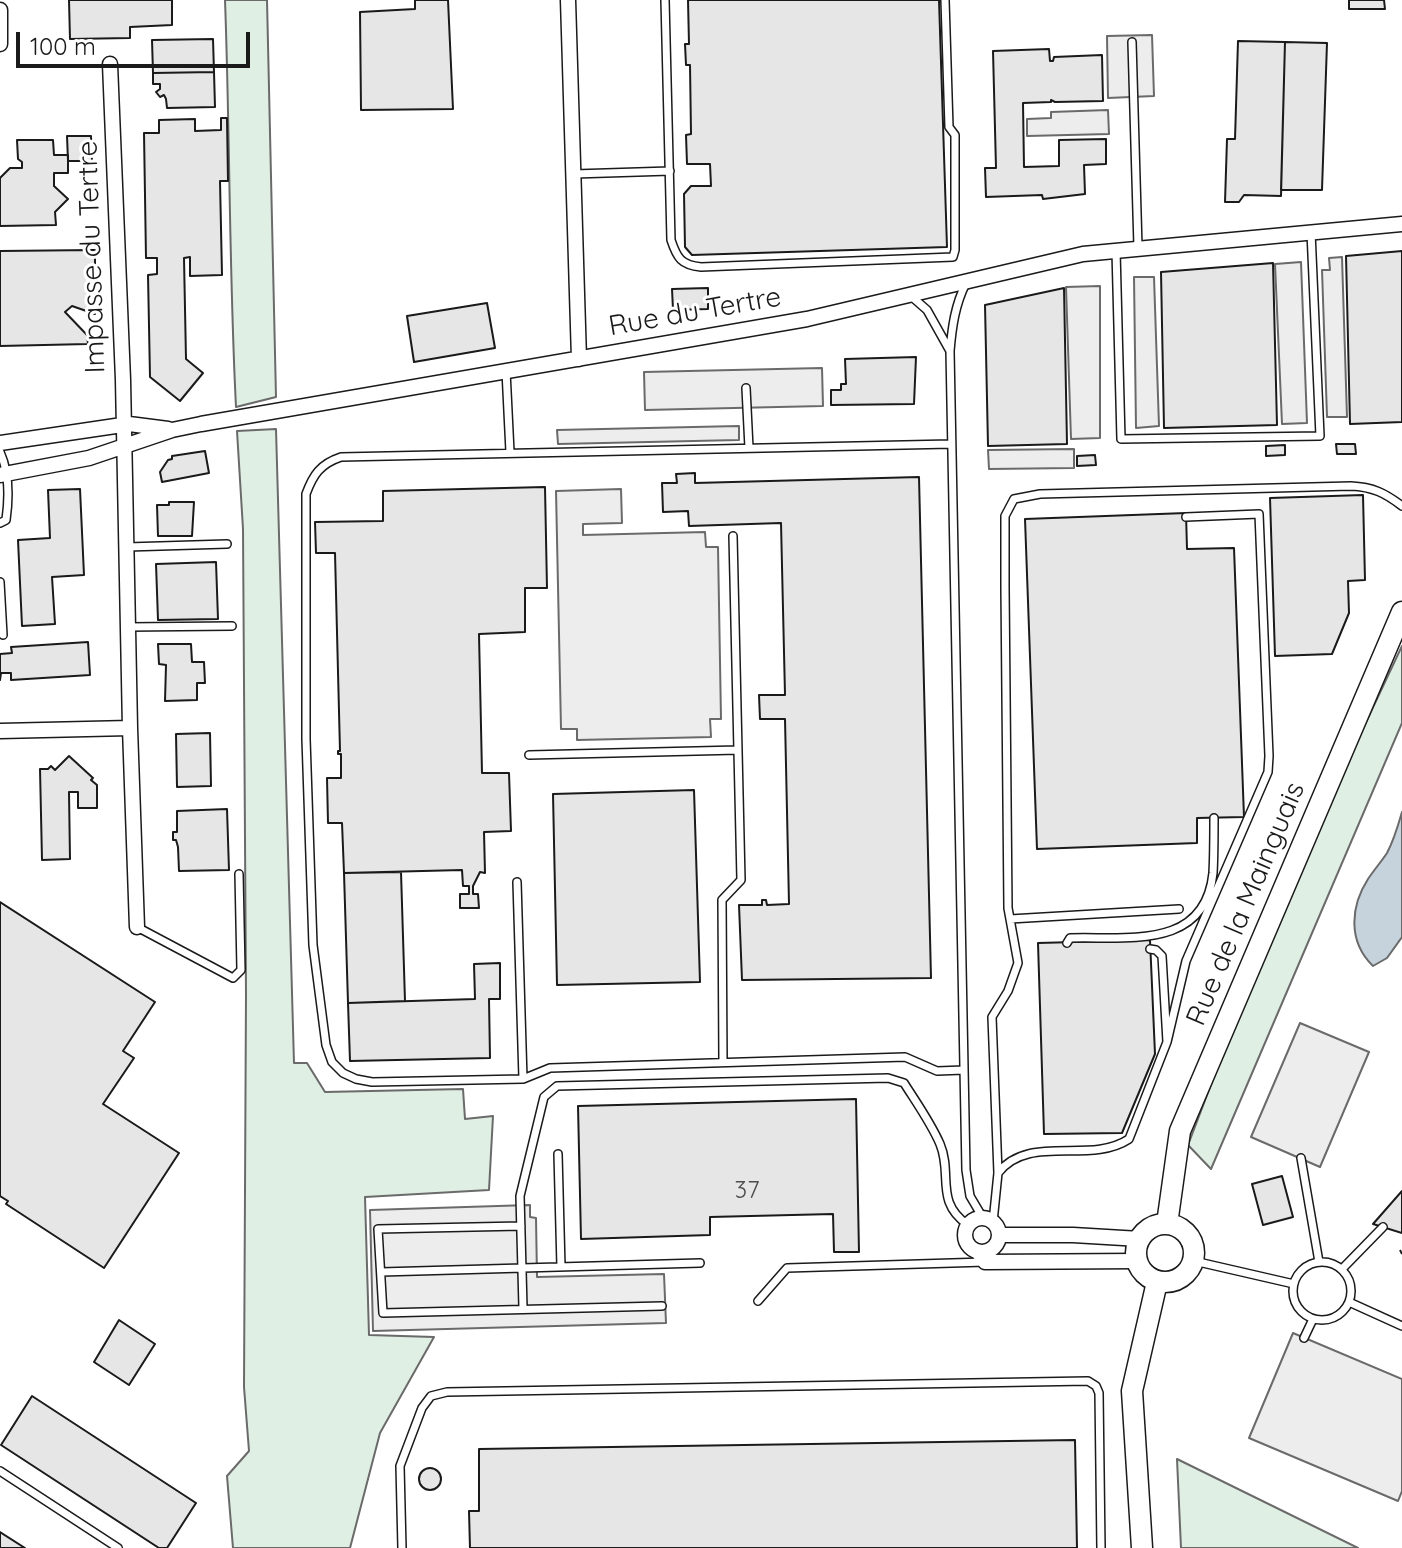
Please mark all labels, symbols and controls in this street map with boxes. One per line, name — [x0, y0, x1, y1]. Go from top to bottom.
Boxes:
scale bar — [20, 16, 254, 66]
text: 100 m — [30, 31, 96, 61]
street label: Impasse du Tertre — [71, 140, 113, 374]
street label: Rue du Tertre — [606, 280, 784, 344]
street label: Rue de la Mainguais — [1180, 777, 1312, 1031]
house number: 37 — [735, 1177, 759, 1205]

